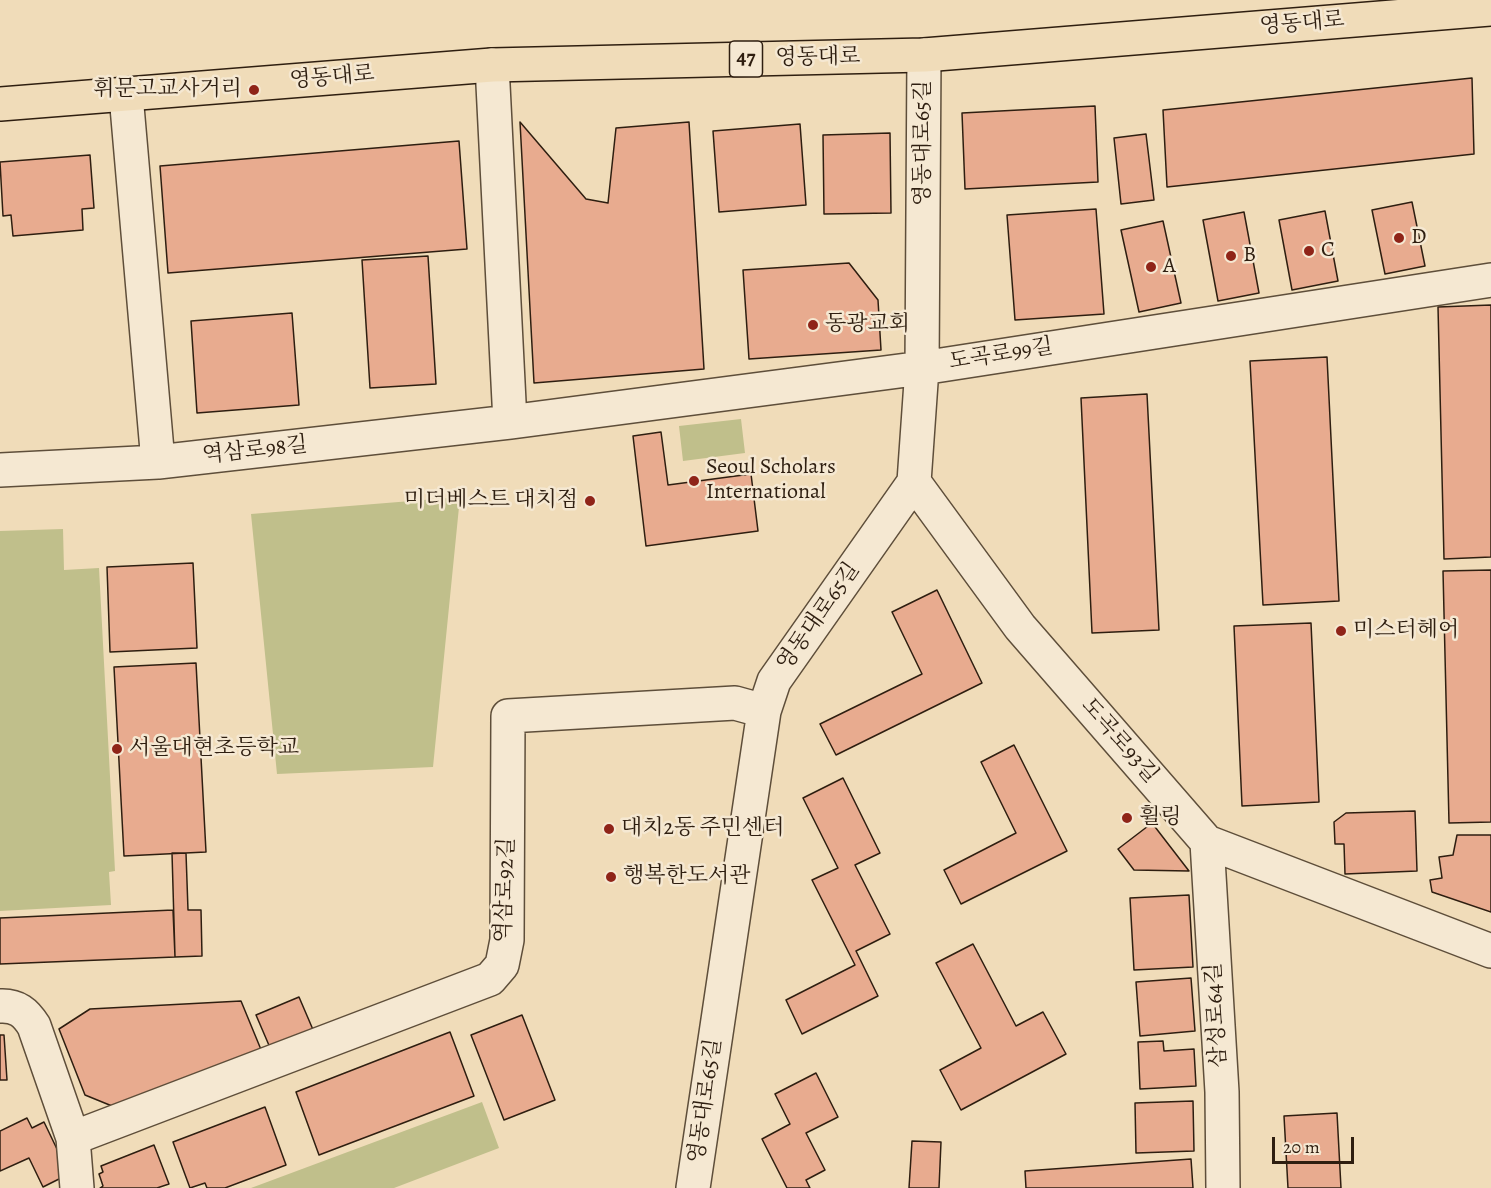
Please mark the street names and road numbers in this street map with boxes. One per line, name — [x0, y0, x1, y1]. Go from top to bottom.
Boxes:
street label: 영동대로 — [1259, 7, 1345, 41]
road number: 47 — [730, 41, 762, 77]
street label: 영동대로 — [775, 44, 861, 72]
street label: 영동대로 — [289, 61, 375, 95]
street label: 영동대로65길 — [911, 80, 937, 206]
street label: 도곡로99길 — [947, 334, 1055, 376]
street label: 역삼로98길 — [201, 432, 309, 470]
street label: 영동대로65길 — [772, 558, 866, 676]
street label: 도곡로93길 — [1075, 693, 1163, 789]
street label: 역삼로92길 — [491, 837, 521, 943]
street label: 삼성로64길 — [1201, 962, 1233, 1068]
street label: 영동대로65길 — [684, 1037, 728, 1165]

